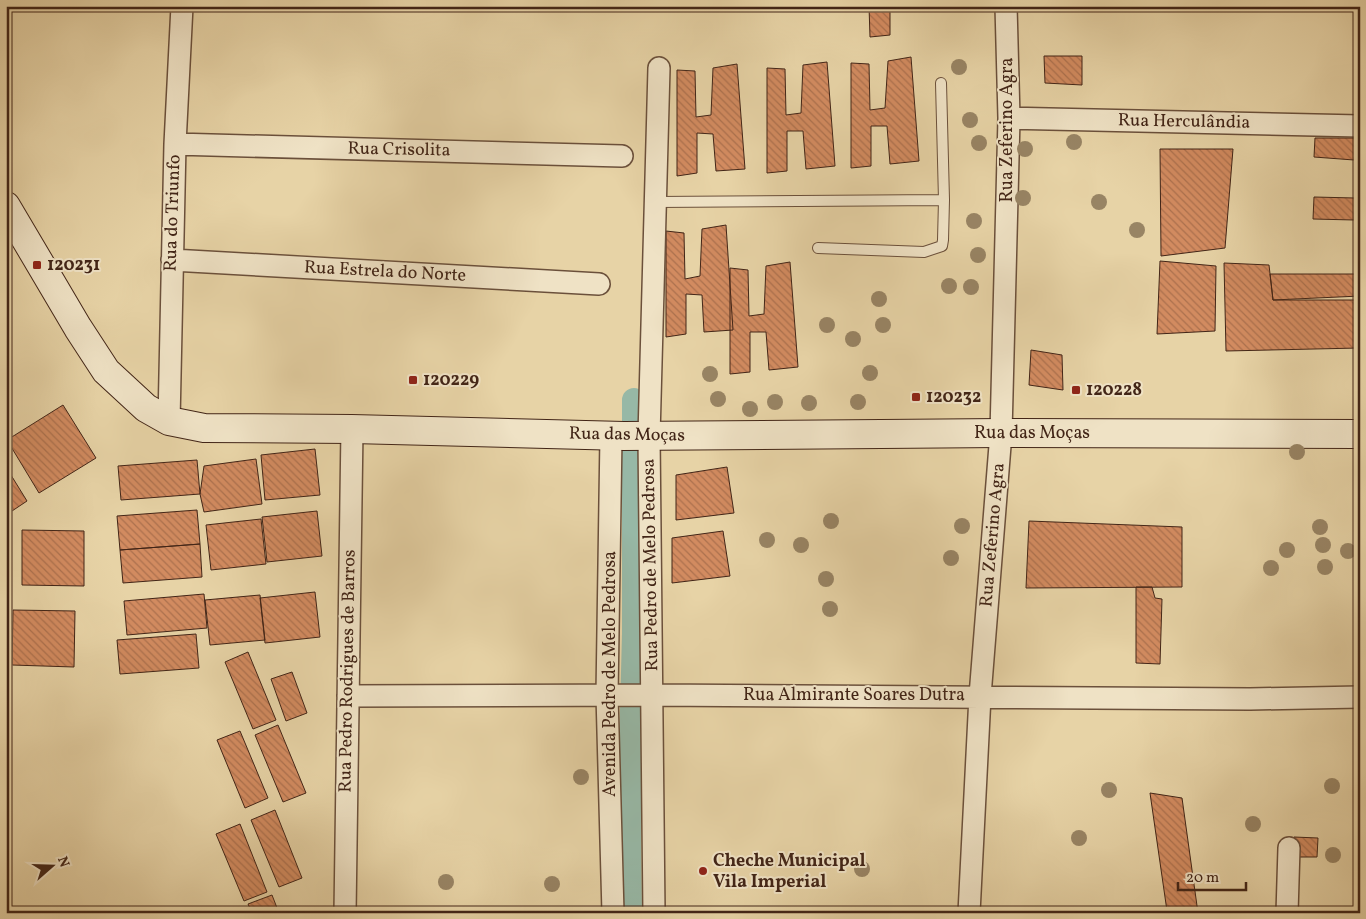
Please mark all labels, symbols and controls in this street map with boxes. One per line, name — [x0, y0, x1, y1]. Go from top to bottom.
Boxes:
street label: Rua Zeferino Agra — [995, 58, 1020, 202]
street label: Rua Herculândia — [1118, 108, 1250, 136]
street label: Rua Crisolita — [347, 137, 451, 163]
street label: Rua do Triunfo — [158, 154, 188, 272]
place label: 120231 — [47, 253, 100, 278]
street label: Rua Estrela do Norte — [303, 255, 467, 289]
marker: 120231 — [31, 259, 43, 271]
place label: 120229 — [423, 368, 479, 393]
marker: 120229 — [407, 374, 419, 386]
place label: 120228 — [1086, 378, 1142, 403]
marker: 120228 — [1070, 384, 1082, 396]
place label: 120232 — [926, 385, 981, 410]
marker: 120232 — [910, 391, 922, 403]
street label: Rua das Moças — [569, 421, 685, 449]
street label: Rua das Moças — [974, 421, 1090, 446]
street label: Rua Pedro de Melo Pedrosa — [637, 458, 665, 672]
street label: Rua Zeferino Agra — [974, 462, 1012, 608]
street label: Rua Pedro Rodrigues de Barros — [333, 549, 363, 793]
street label: Avenida Pedro de Melo Pedrosa — [598, 551, 623, 797]
street label: Rua Almirante Soares Dutra — [743, 683, 965, 708]
north arrow — [28, 842, 78, 892]
place label: Cheche Municipal Vila Imperial — [713, 849, 866, 895]
text: N — [52, 854, 73, 870]
scale bar — [1178, 859, 1246, 891]
marker: Cheche Municipal Vila Imperial — [697, 865, 709, 877]
text: 20 m — [1186, 868, 1219, 889]

